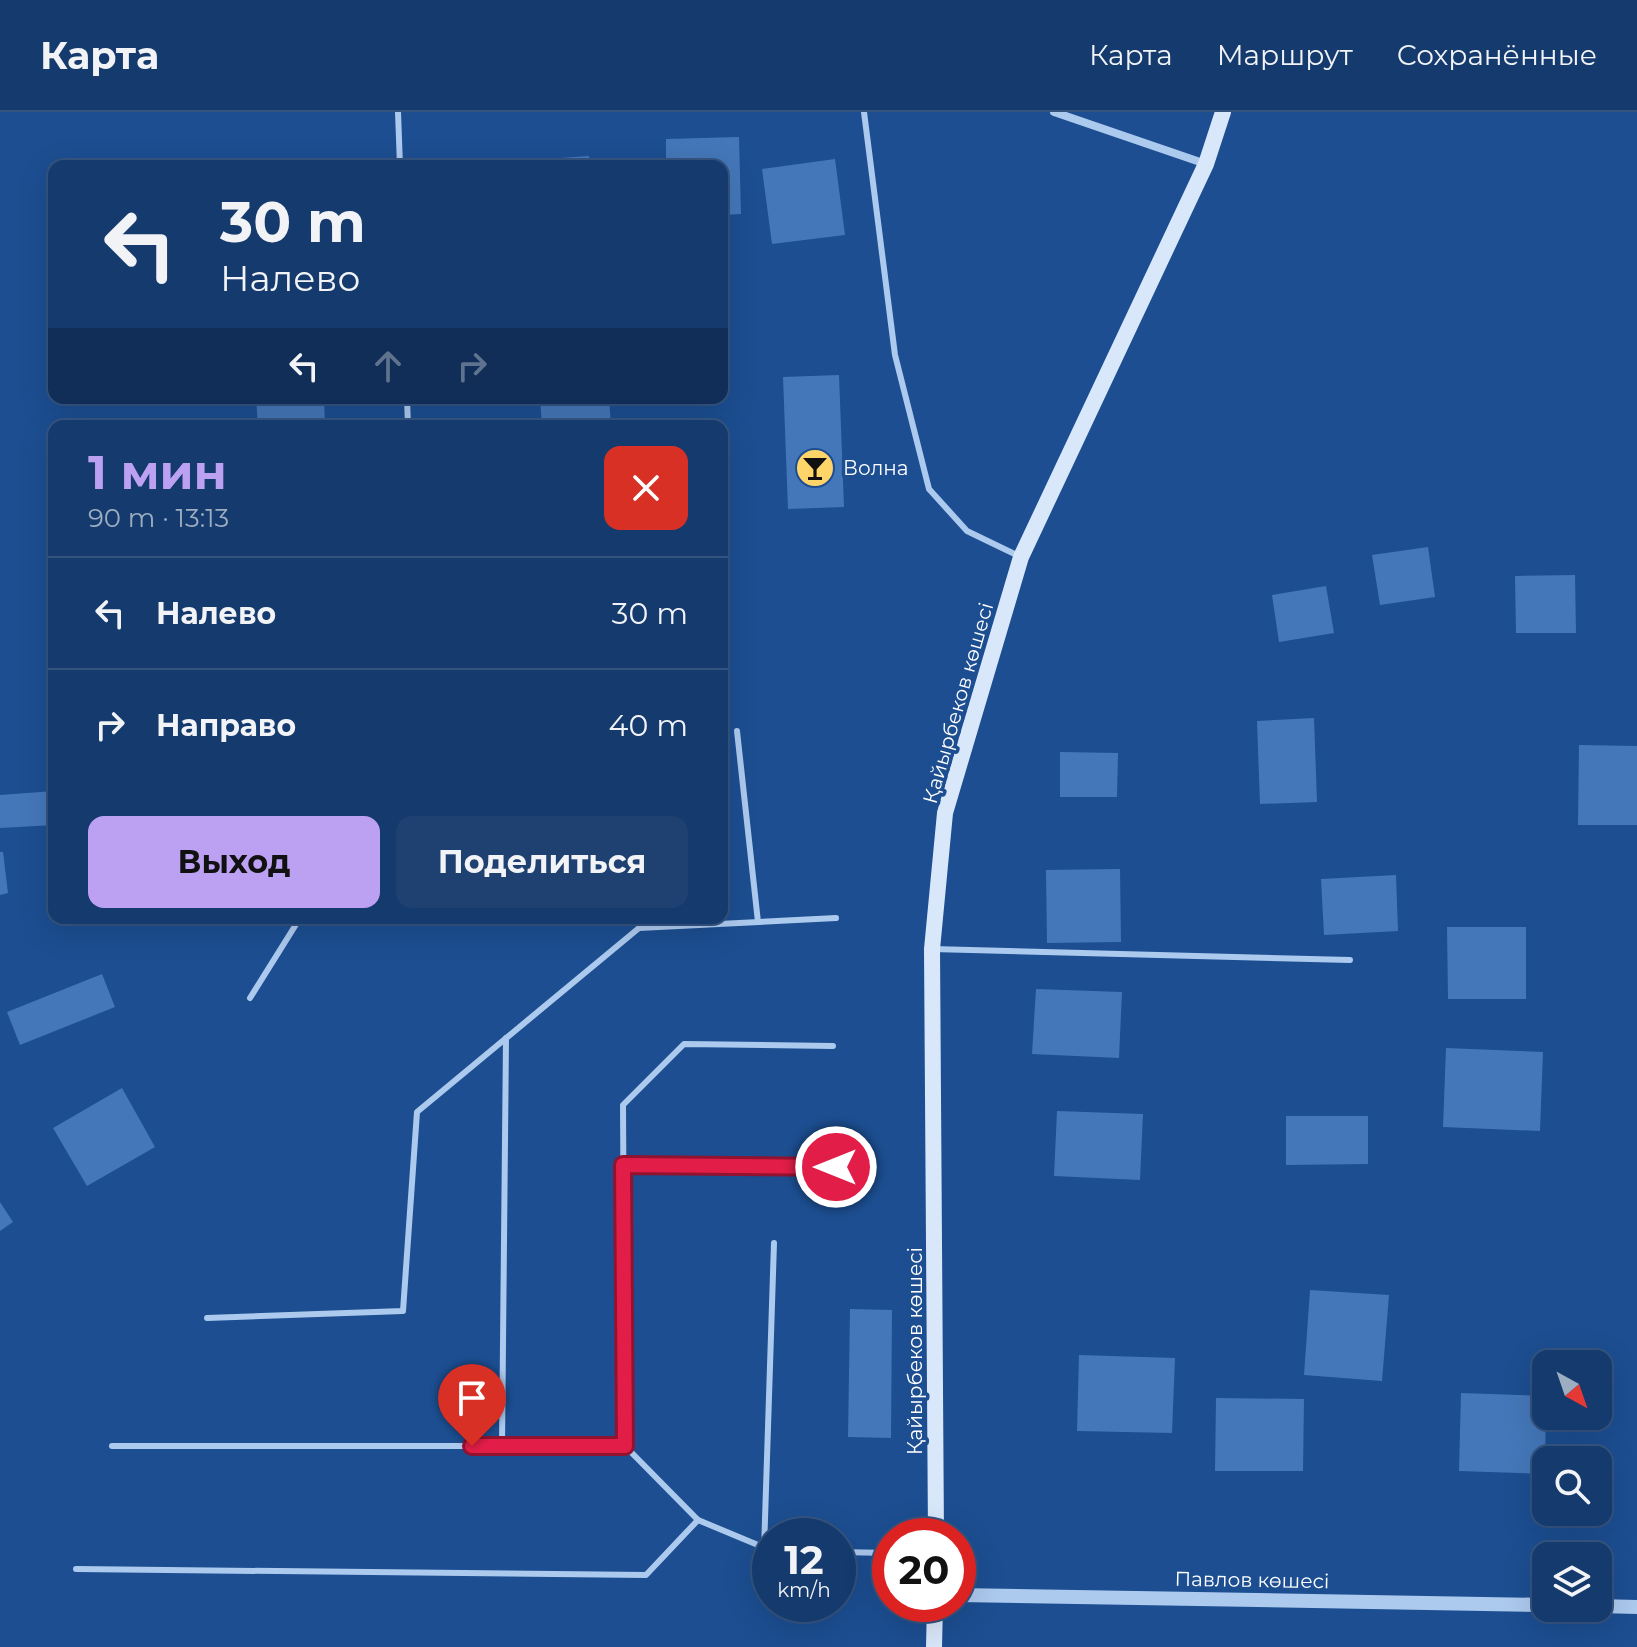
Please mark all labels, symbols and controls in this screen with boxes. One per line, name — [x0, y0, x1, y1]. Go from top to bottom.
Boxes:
text: Карта — [40, 32, 159, 79]
text: Карта — [1089, 38, 1173, 72]
text: Маршрут — [1217, 38, 1353, 72]
text: Сохранённые — [1397, 38, 1597, 72]
text: 30 m — [220, 188, 366, 256]
icon: left — [88, 192, 192, 296]
text: Налево — [220, 256, 360, 300]
icon: left — [282, 344, 326, 388]
icon: ahead — [366, 344, 410, 388]
icon: right — [450, 344, 494, 388]
text: 1 мин — [88, 443, 227, 501]
button: close — [604, 446, 688, 530]
bar icon: Волна — [794, 447, 836, 489]
place label: Волна — [843, 456, 908, 480]
text: 90 m · 13:13 — [88, 502, 229, 534]
icon: left — [88, 591, 132, 635]
text: Налево — [156, 595, 276, 632]
text: 30 m — [612, 595, 688, 632]
street label: Қайырбеков көшесі — [918, 600, 998, 806]
icon: right — [88, 703, 132, 747]
text: Направо — [156, 707, 296, 744]
text: 40 m — [609, 707, 688, 744]
button: Выход — [88, 816, 380, 908]
button: Поделиться — [396, 816, 688, 908]
position arrow — [794, 1125, 878, 1209]
street label: Қайырбеков көшесі — [903, 1247, 927, 1455]
north arrow — [1532, 1350, 1612, 1430]
map controls — [1532, 1350, 1612, 1622]
pin — [438, 1364, 506, 1446]
icon: arrive — [450, 1376, 494, 1420]
button: search — [1532, 1446, 1612, 1526]
speed limit sign: 20 — [872, 1518, 976, 1622]
text: 12 — [784, 1535, 824, 1584]
button: layers — [1532, 1542, 1612, 1622]
street label: Павлов көшесі — [1174, 1567, 1330, 1593]
text: km/h — [777, 1578, 831, 1602]

